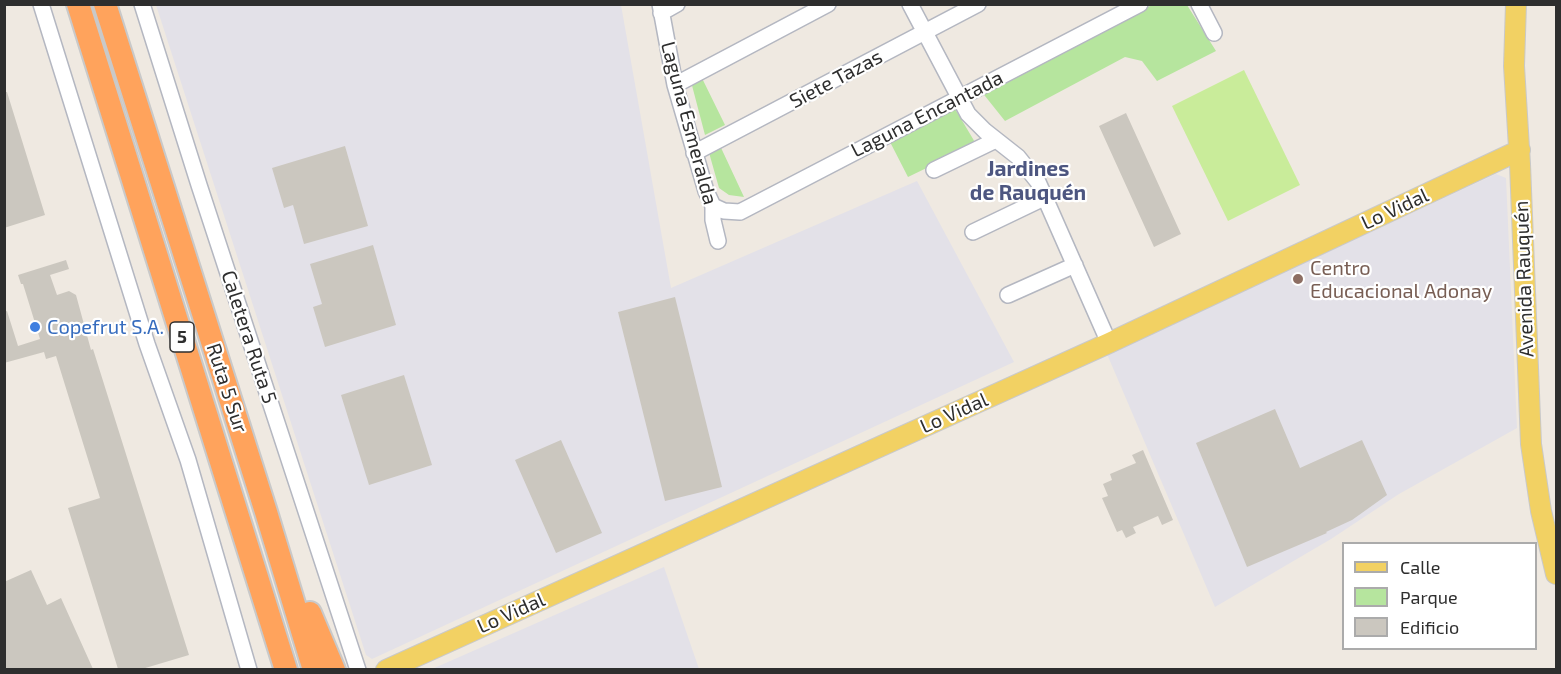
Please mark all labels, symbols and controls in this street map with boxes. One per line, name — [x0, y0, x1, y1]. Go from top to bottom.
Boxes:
street label: Laguna Esmeralda — [656, 39, 722, 207]
street label: Siete Tazas — [785, 45, 887, 113]
street label: Laguna Encantada — [847, 65, 1007, 163]
district label: Jardines de Rauquén — [970, 156, 1086, 206]
street label: Lo Vidal — [1357, 183, 1433, 235]
street label: Avenida Rauquén — [1509, 200, 1539, 358]
place label: Centro Educacional Adonay — [1310, 256, 1492, 303]
street label: Caletera Ruta 5 — [216, 267, 282, 407]
marker: Centro Educacional Adonay — [1291, 272, 1305, 286]
place label: Copefrut S.A. — [47, 315, 164, 339]
marker: Copefrut S.A. — [28, 320, 42, 334]
road number: 5 — [170, 322, 194, 352]
street label: Ruta 5 Sur — [201, 340, 253, 436]
street label: Lo Vidal — [916, 387, 992, 439]
legend — [1342, 542, 1537, 650]
text: Calle — [1400, 556, 1441, 578]
text: Parque — [1400, 586, 1458, 608]
street label: Lo Vidal — [473, 587, 549, 639]
text: Edificio — [1400, 616, 1459, 638]

